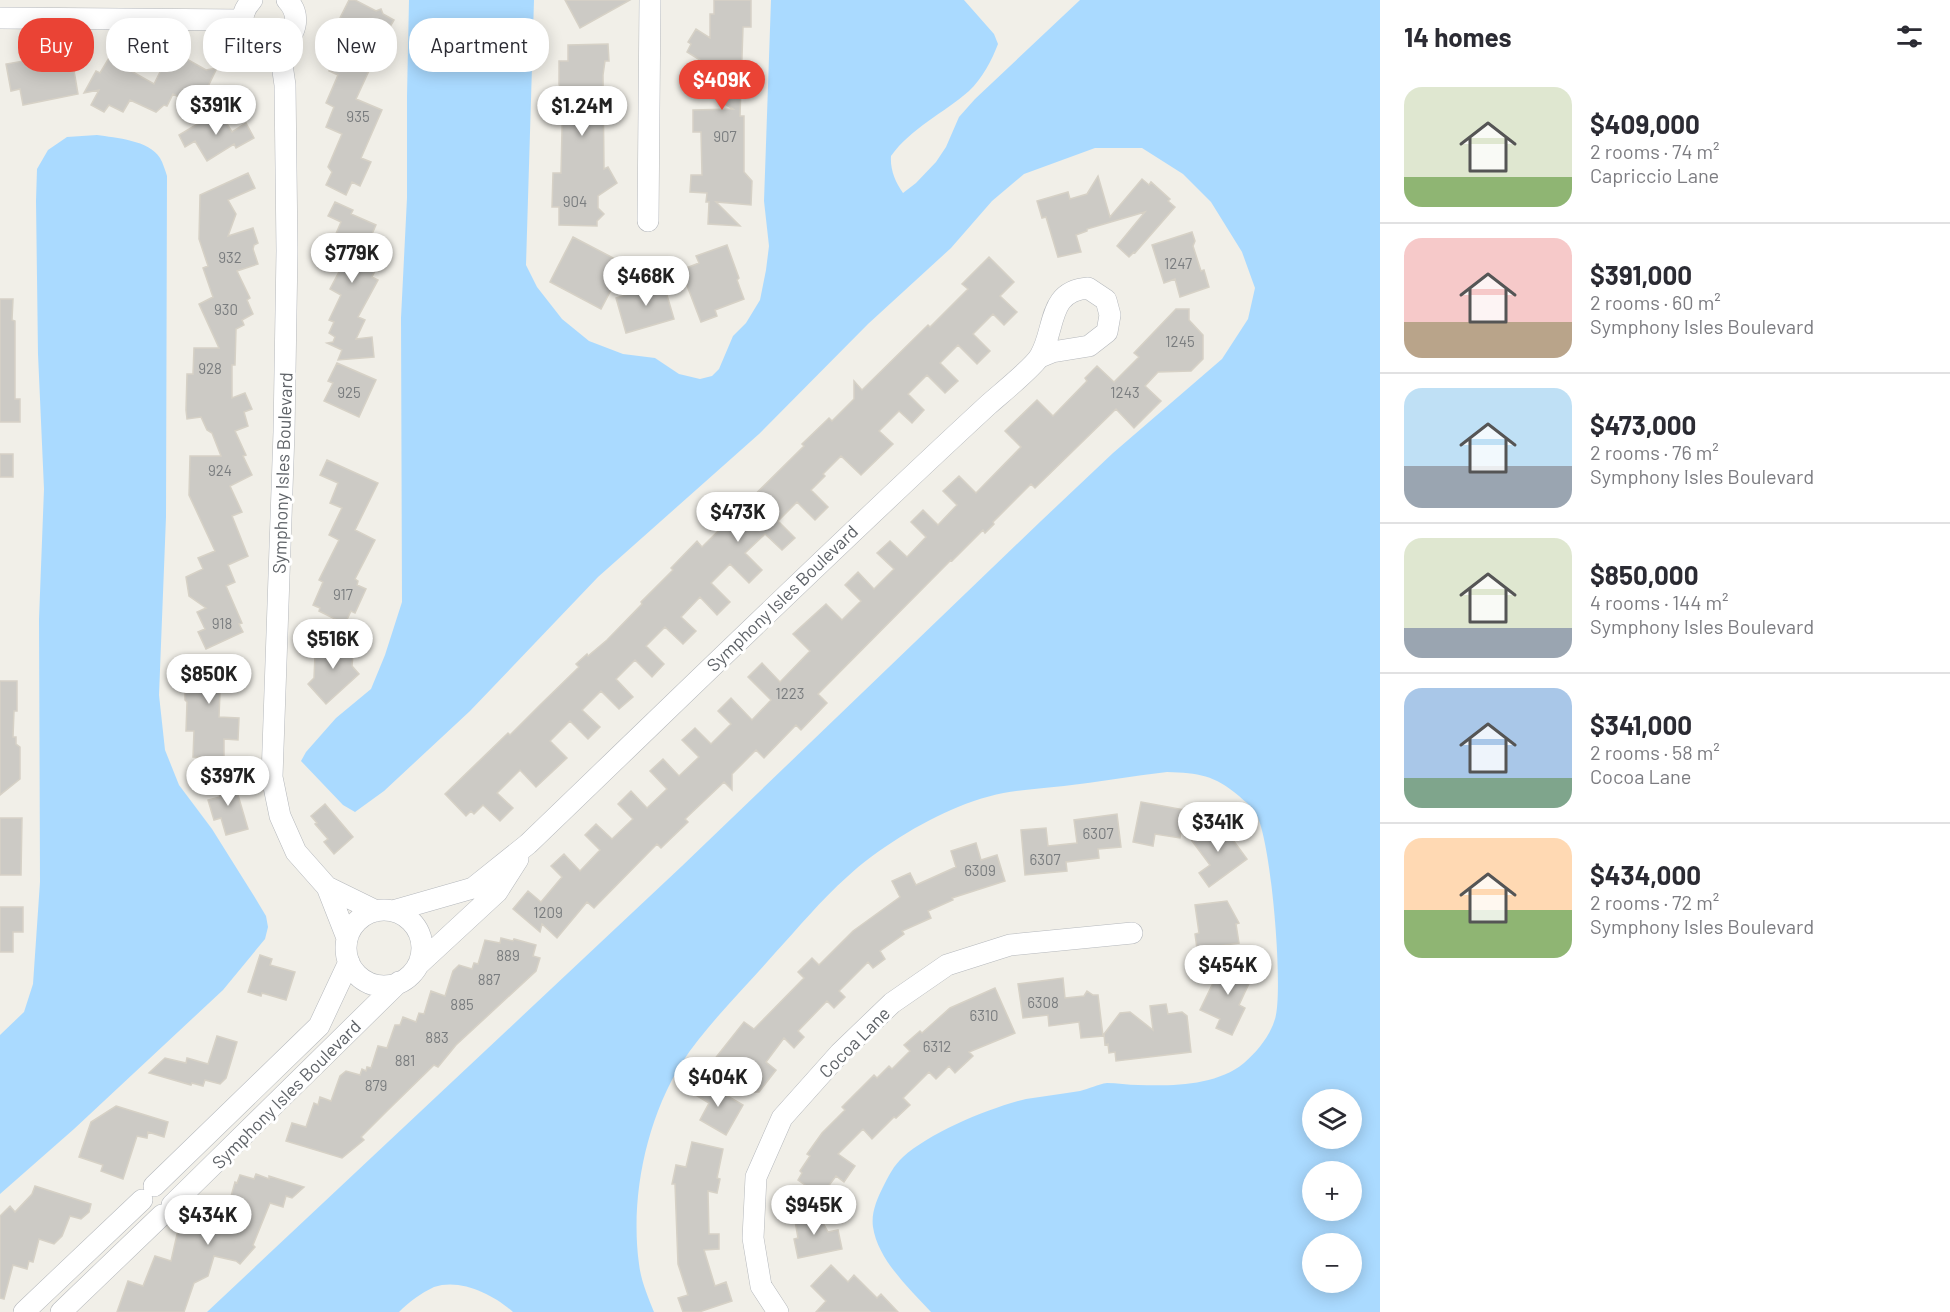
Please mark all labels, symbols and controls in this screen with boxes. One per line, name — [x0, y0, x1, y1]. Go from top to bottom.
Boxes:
chip: Buy — [18, 18, 94, 72]
chip: Rent — [106, 18, 191, 72]
chip: Filters — [203, 18, 303, 72]
chip: New — [315, 18, 397, 72]
chip: Apartment — [409, 18, 549, 72]
icon: filters — [1893, 20, 1926, 53]
text: 14 homes — [1404, 21, 1511, 52]
pin: $409K — [680, 60, 764, 111]
text: $409K — [693, 67, 751, 91]
pin: $391K — [174, 85, 258, 136]
pin: $1.24M — [533, 86, 631, 137]
text: $391K — [190, 92, 242, 116]
text: $1.24M — [551, 93, 613, 117]
house number: 935 — [346, 107, 370, 125]
text: $409,000 — [1590, 108, 1700, 139]
icon: home — [1452, 111, 1524, 183]
house number: 907 — [713, 127, 737, 145]
text: 2 rooms · 74 m² — [1590, 139, 1720, 163]
text: Capriccio Lane — [1590, 163, 1719, 187]
house number: 904 — [563, 192, 587, 210]
pin: $779K — [310, 233, 394, 284]
text: $779K — [325, 240, 379, 264]
house number: 932 — [218, 248, 242, 266]
house number: 1247 — [1164, 254, 1192, 272]
pin: $468K — [604, 256, 688, 307]
text: $391,000 — [1590, 259, 1692, 290]
icon: home — [1452, 262, 1524, 334]
text: $468K — [617, 263, 675, 287]
text: 2 rooms · 60 m² — [1590, 290, 1721, 314]
house number: 930 — [214, 300, 238, 318]
text: Symphony Isles Boulevard — [1590, 314, 1814, 338]
house number: 1245 — [1165, 332, 1195, 350]
house number: 928 — [198, 359, 222, 377]
street label: Symphony Isles Boulevard — [267, 372, 297, 574]
house number: 925 — [337, 383, 361, 401]
house number: 1243 — [1110, 383, 1140, 401]
text: $473,000 — [1590, 409, 1696, 440]
icon: home — [1452, 412, 1524, 484]
text: 2 rooms · 76 m² — [1590, 440, 1719, 464]
house number: 924 — [208, 461, 232, 479]
text: Symphony Isles Boulevard — [1590, 464, 1814, 488]
pin: $473K — [696, 492, 780, 543]
text: $473K — [710, 499, 766, 523]
street label: Symphony Isles Boulevard — [702, 520, 862, 676]
text: $850,000 — [1590, 559, 1698, 590]
icon: home — [1452, 562, 1524, 634]
house number: 917 — [333, 585, 353, 603]
text: 4 rooms · 144 m² — [1590, 590, 1728, 614]
house number: 918 — [212, 614, 232, 632]
text: Symphony Isles Boulevard — [1590, 614, 1814, 638]
pin: $516K — [291, 619, 375, 670]
text: $516K — [307, 626, 359, 650]
pin: $850K — [167, 654, 251, 705]
text: $850K — [181, 661, 237, 685]
house number: 1223 — [776, 684, 804, 702]
text: $341,000 — [1590, 709, 1692, 740]
icon: home — [1452, 712, 1524, 784]
text: 2 rooms · 58 m² — [1590, 740, 1720, 764]
pin: $397K — [186, 756, 270, 807]
text: $397K — [200, 763, 256, 787]
text: Cocoa Lane — [1590, 764, 1691, 788]
pin: $341K — [1176, 802, 1260, 853]
text: $341K — [1192, 809, 1244, 833]
house number: 6307 — [1082, 824, 1114, 842]
house number: 6307 — [1029, 850, 1061, 868]
text: $434,000 — [1590, 859, 1701, 890]
house number: 6309 — [964, 861, 996, 879]
icon: home — [1452, 862, 1524, 934]
text: 2 rooms · 72 m² — [1590, 890, 1719, 914]
house number: 1209 — [533, 903, 563, 921]
text: Symphony Isles Boulevard — [1590, 914, 1814, 938]
pin: $454K — [1186, 945, 1270, 996]
house number: 889 — [496, 946, 520, 964]
text: $454K — [1199, 952, 1257, 976]
house number: 887 — [478, 970, 500, 988]
house number: 6308 — [1027, 993, 1059, 1011]
house number: 885 — [450, 995, 474, 1013]
street label: Cocoa Lane — [814, 1002, 894, 1082]
house number: 6310 — [969, 1006, 999, 1024]
street label: Symphony Isles Boulevard — [207, 1015, 365, 1173]
house number: 883 — [425, 1028, 449, 1046]
house number: 6312 — [923, 1037, 951, 1055]
house number: 881 — [395, 1051, 415, 1069]
pin: $404K — [676, 1057, 760, 1108]
text: $404K — [688, 1064, 748, 1088]
house number: 879 — [365, 1076, 387, 1094]
map controls — [1302, 1089, 1362, 1293]
button: layers — [1302, 1089, 1362, 1149]
button: + — [1302, 1161, 1362, 1221]
pin: $945K — [772, 1185, 856, 1236]
text: $945K — [785, 1192, 843, 1216]
pin: $434K — [166, 1195, 250, 1246]
text: $434K — [179, 1202, 237, 1226]
button: − — [1302, 1233, 1362, 1293]

